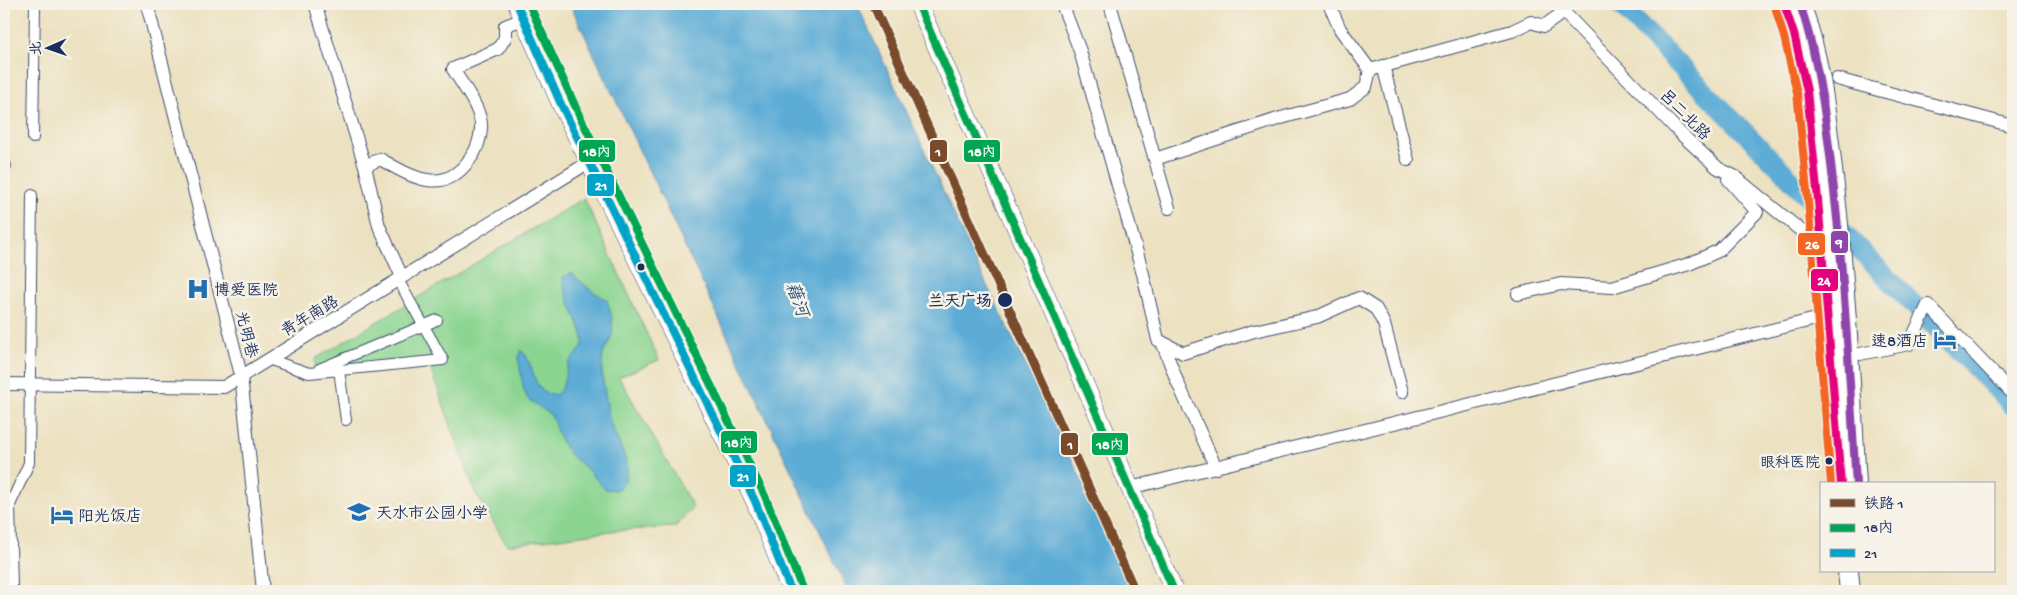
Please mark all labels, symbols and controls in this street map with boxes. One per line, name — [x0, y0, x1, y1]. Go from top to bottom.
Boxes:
north arrow — [22, 22, 72, 72]
text: 北 — [29, 41, 46, 56]
street label: 吕二北路 — [1654, 86, 1714, 146]
line badge: 18内 — [578, 139, 616, 163]
line badge: 1 — [929, 139, 948, 163]
line badge: 18内 — [963, 139, 1001, 163]
text: 18内 — [582, 145, 611, 162]
text: 1 — [934, 145, 941, 162]
text: 18内 — [967, 145, 996, 162]
line badge: 21 — [586, 173, 615, 197]
text: 21 — [595, 179, 608, 196]
line badge: 9 — [1830, 230, 1849, 254]
line badge: 26 — [1797, 232, 1826, 256]
text: 9 — [1834, 236, 1843, 253]
text: 26 — [1805, 238, 1820, 255]
unlabelled marker — [636, 262, 646, 272]
line badge: 24 — [1810, 268, 1839, 292]
text: 24 — [1817, 274, 1831, 291]
hospital icon: 博爱医院 — [185, 276, 211, 302]
water label: 藉河 — [780, 279, 814, 323]
place label: 博爱医院 — [214, 281, 278, 302]
marker: 兰天广场 — [996, 291, 1014, 309]
street label: 青年南路 — [277, 292, 343, 343]
place label: 兰天广场 — [928, 292, 992, 313]
street label: 光明巷 — [230, 309, 262, 360]
hotel icon: 速8酒店 — [1932, 327, 1958, 353]
place label: 速8酒店 — [1871, 332, 1928, 353]
line badge: 18内 — [720, 430, 758, 454]
line badge: 1 — [1060, 432, 1079, 456]
line badge: 18内 — [1091, 432, 1129, 456]
text: 18内 — [724, 436, 753, 453]
text: 1 — [1066, 438, 1073, 455]
text: 18内 — [1095, 438, 1124, 455]
place label: 眼科医院 — [1760, 454, 1820, 473]
marker: 眼科医院 — [1824, 456, 1834, 466]
line badge: 21 — [729, 464, 757, 488]
text: 21 — [737, 470, 750, 487]
legend — [1820, 482, 1994, 572]
text: 铁路 1 — [1864, 496, 1904, 514]
school or university icon: 天水市公园小学 — [346, 499, 372, 525]
hotel icon: 阳光饭店 — [49, 502, 75, 528]
place label: 天水市公园小学 — [376, 504, 488, 525]
place label: 阳光饭店 — [78, 507, 142, 528]
text: 18内 — [1863, 520, 1893, 538]
text: 21 — [1864, 546, 1877, 564]

